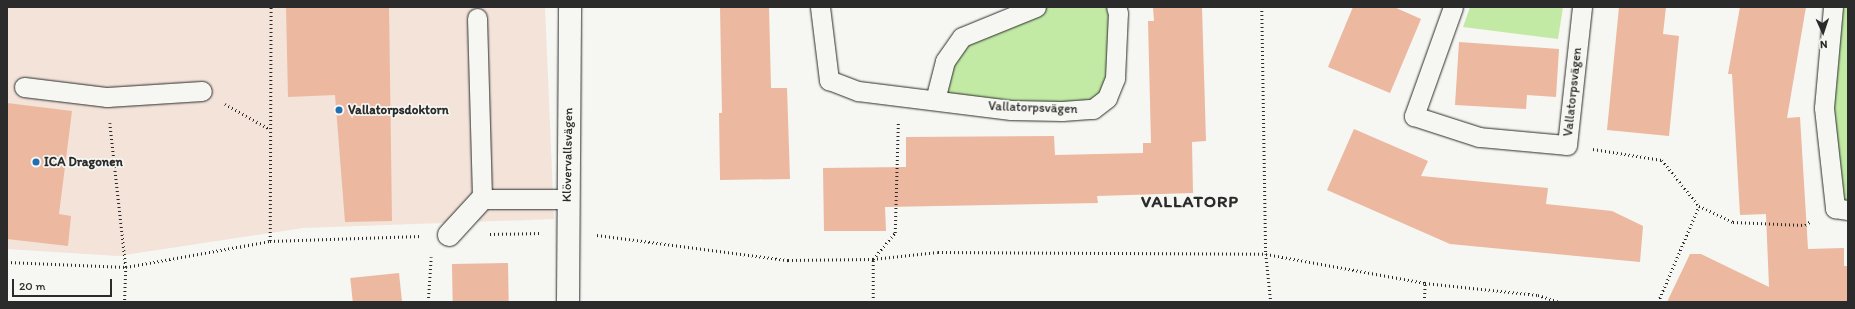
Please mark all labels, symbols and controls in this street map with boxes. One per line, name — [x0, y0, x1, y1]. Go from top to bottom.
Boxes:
north arrow — [1803, 12, 1843, 52]
text: N — [1820, 38, 1828, 51]
street label: Vallatorpsvägen — [1561, 47, 1585, 137]
street label: Vallatorpsvägen — [988, 99, 1078, 117]
place label: Vallatorpsdoktorn — [348, 102, 449, 118]
marker: Vallatorpsdoktorn — [333, 104, 345, 116]
street label: Klövervallsvägen — [559, 108, 577, 202]
place label: ICA Dragonen — [44, 154, 123, 170]
marker: ICA Dragonen — [31, 157, 41, 167]
district label: VALLATORP — [1140, 192, 1240, 212]
scale bar — [14, 271, 114, 297]
text: 20 m — [19, 279, 46, 293]

